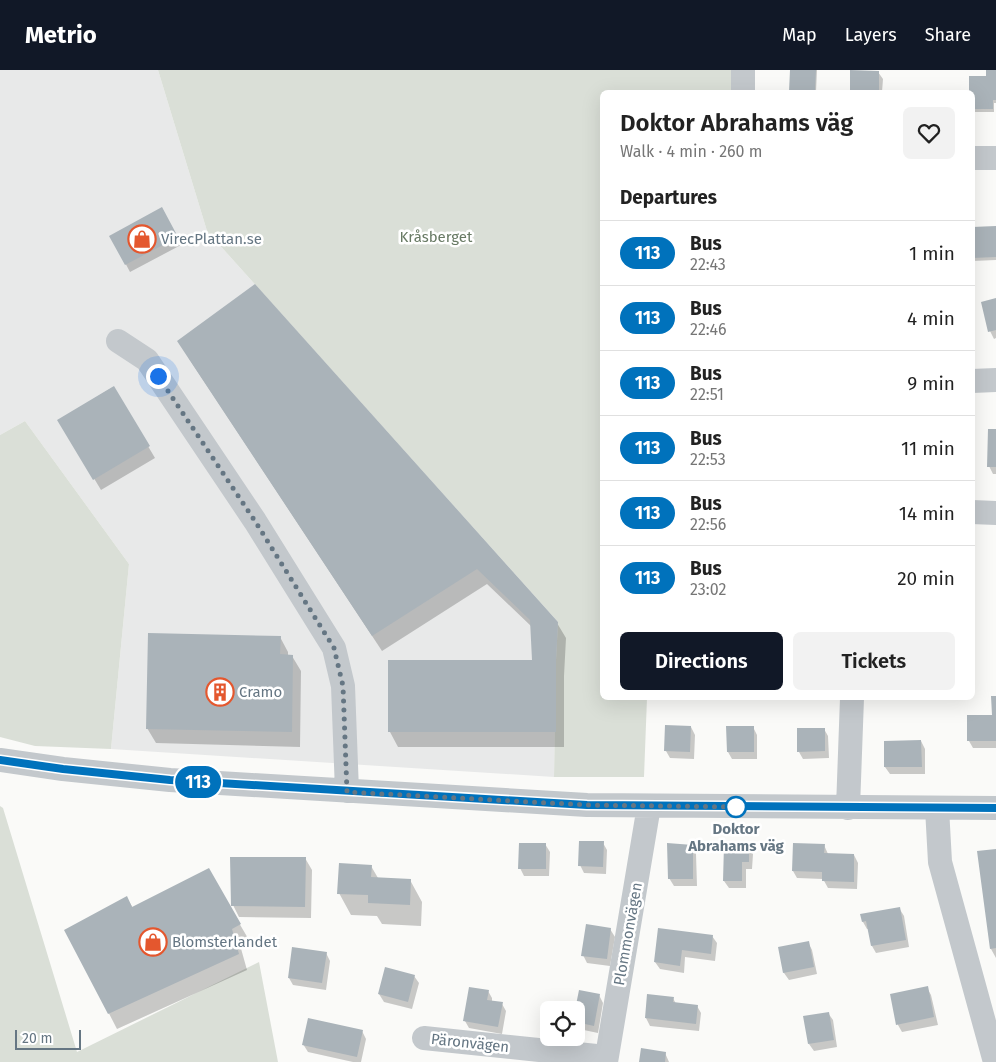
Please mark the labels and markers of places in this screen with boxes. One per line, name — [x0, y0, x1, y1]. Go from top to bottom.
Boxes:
shop icon: VirecPlattan.se — [127, 224, 157, 254]
place label: VirecPlattan.se — [161, 230, 262, 248]
building icon: Cramo — [205, 677, 235, 707]
place label: Cramo — [239, 683, 282, 701]
marker: Doktor Abrahams väg — [725, 796, 747, 818]
place label: Doktor Abrahams väg — [687, 820, 785, 855]
shop icon: Blomsterlandet — [138, 927, 168, 957]
place label: Blomsterlandet — [172, 933, 278, 951]

